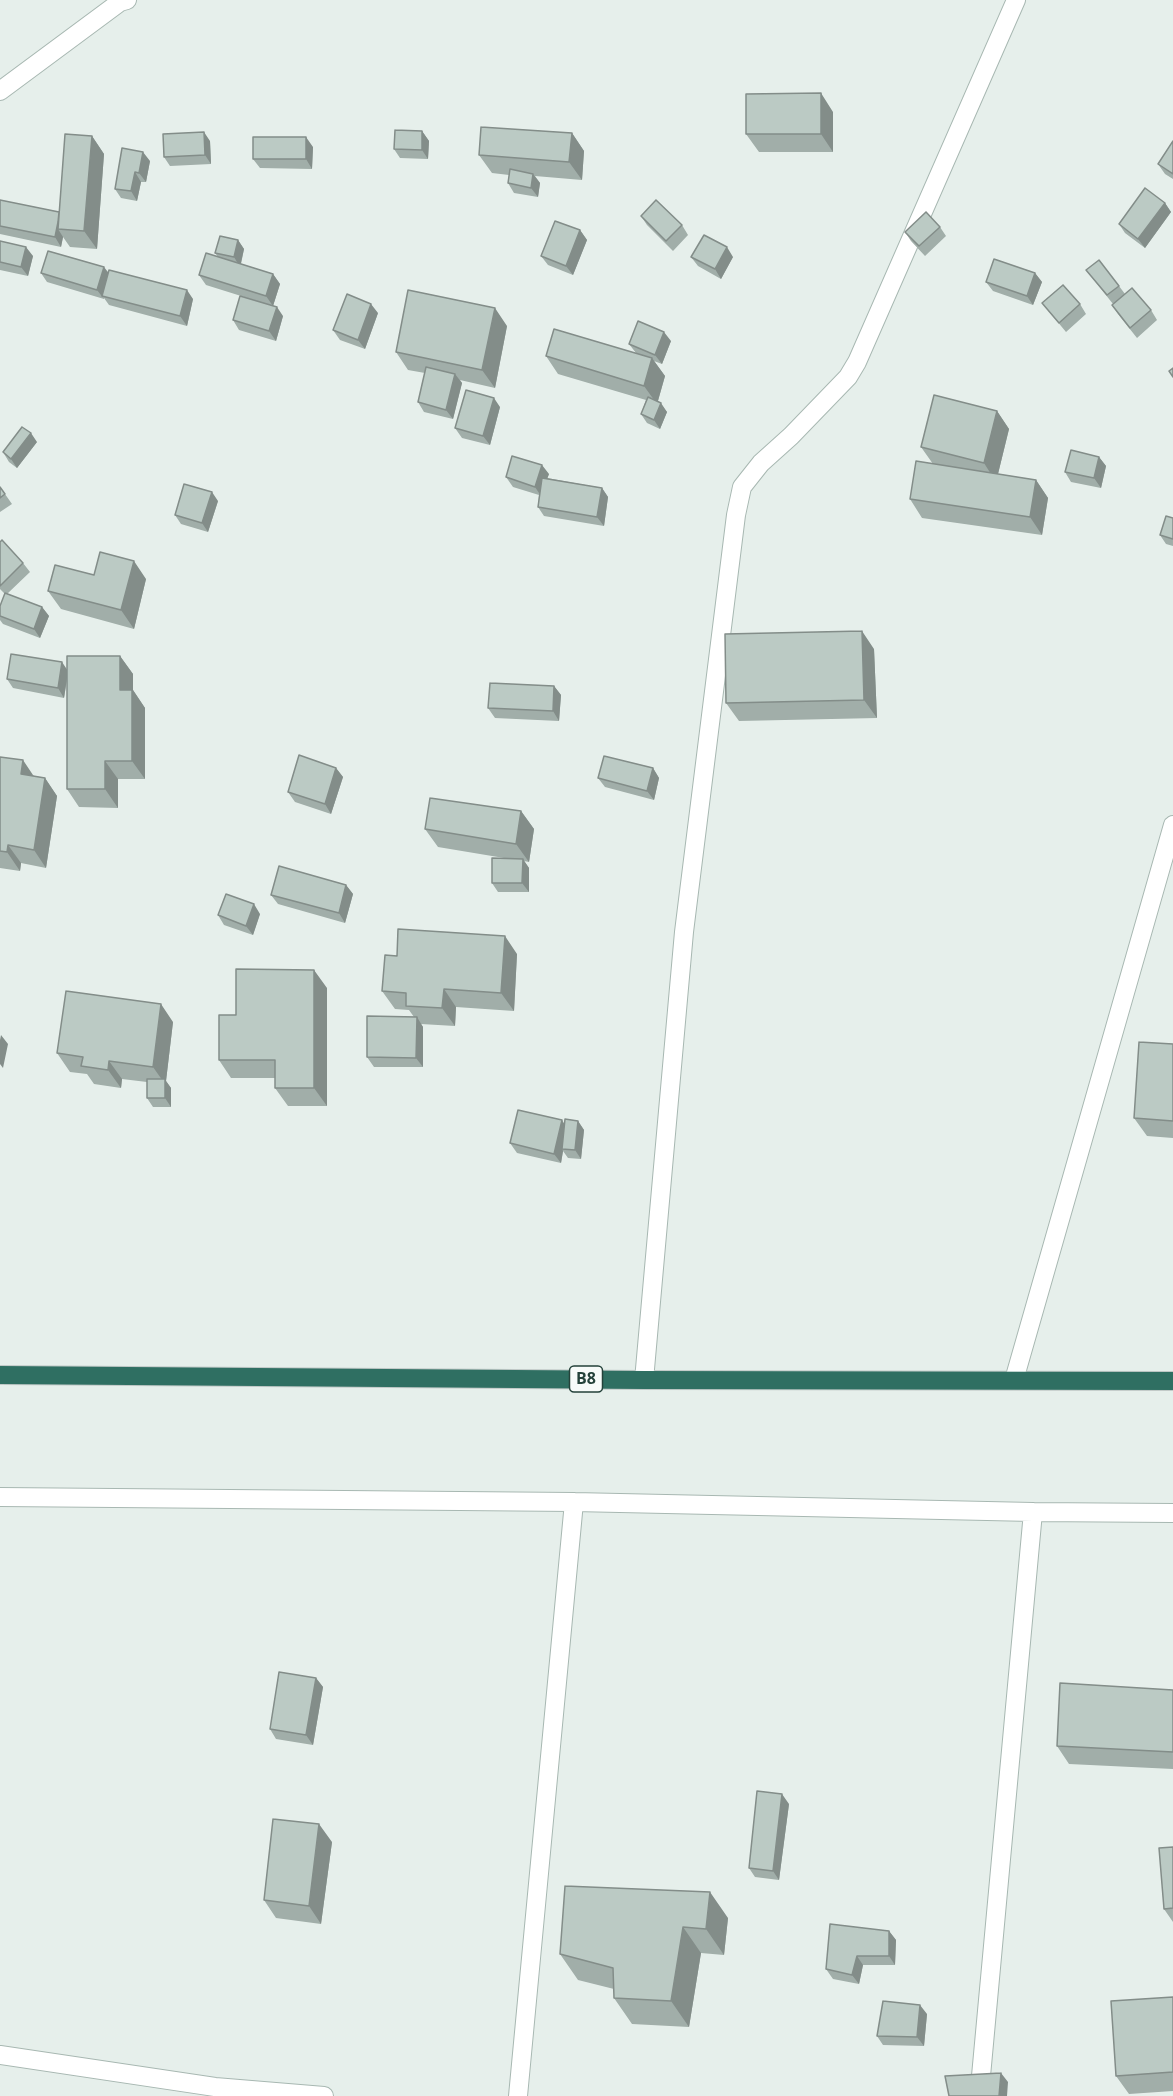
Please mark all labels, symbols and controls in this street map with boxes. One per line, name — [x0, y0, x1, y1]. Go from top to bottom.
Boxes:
road number: B8 — [570, 1366, 602, 1392]

